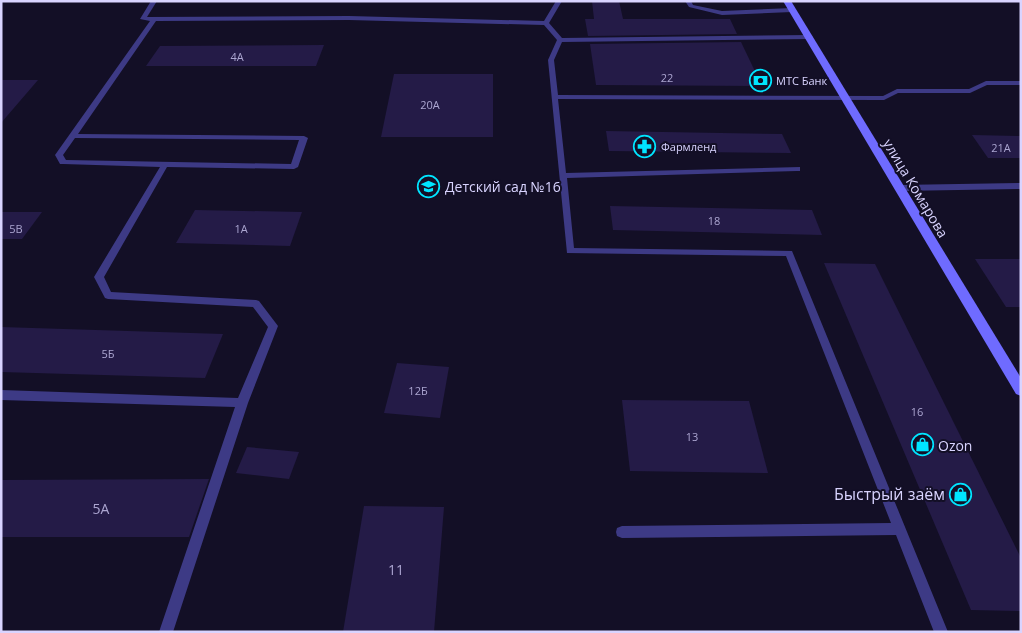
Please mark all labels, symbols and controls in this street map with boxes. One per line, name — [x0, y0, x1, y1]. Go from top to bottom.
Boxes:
house number: 4А — [230, 49, 244, 64]
bank icon: МТС Банк — [748, 68, 772, 92]
house number: 22 — [661, 70, 673, 85]
place label: МТС Банк — [776, 73, 828, 88]
house number: 20А — [420, 97, 440, 112]
pharmacy icon: Фармленд — [633, 134, 657, 158]
street label: улица Комарова — [879, 135, 953, 241]
place label: Фармленд — [661, 139, 717, 154]
house number: 21А — [991, 140, 1011, 155]
school or university icon: Детский сад №16 — [417, 174, 441, 198]
place label: Детский сад №16 — [445, 177, 561, 196]
house number: 18 — [708, 213, 720, 228]
house number: 5В — [9, 221, 23, 236]
house number: 1А — [234, 221, 248, 236]
house number: 5Б — [101, 346, 115, 361]
house number: 12Б — [408, 383, 428, 398]
house number: 16 — [911, 404, 923, 419]
house number: 13 — [686, 429, 698, 444]
shop icon: Ozon — [910, 433, 934, 457]
place label: Ozon — [938, 436, 972, 455]
shop icon: Быстрый заём — [949, 482, 973, 506]
place label: Быстрый заём — [834, 483, 945, 505]
house number: 5А — [93, 499, 110, 518]
house number: 11 — [388, 560, 404, 579]

